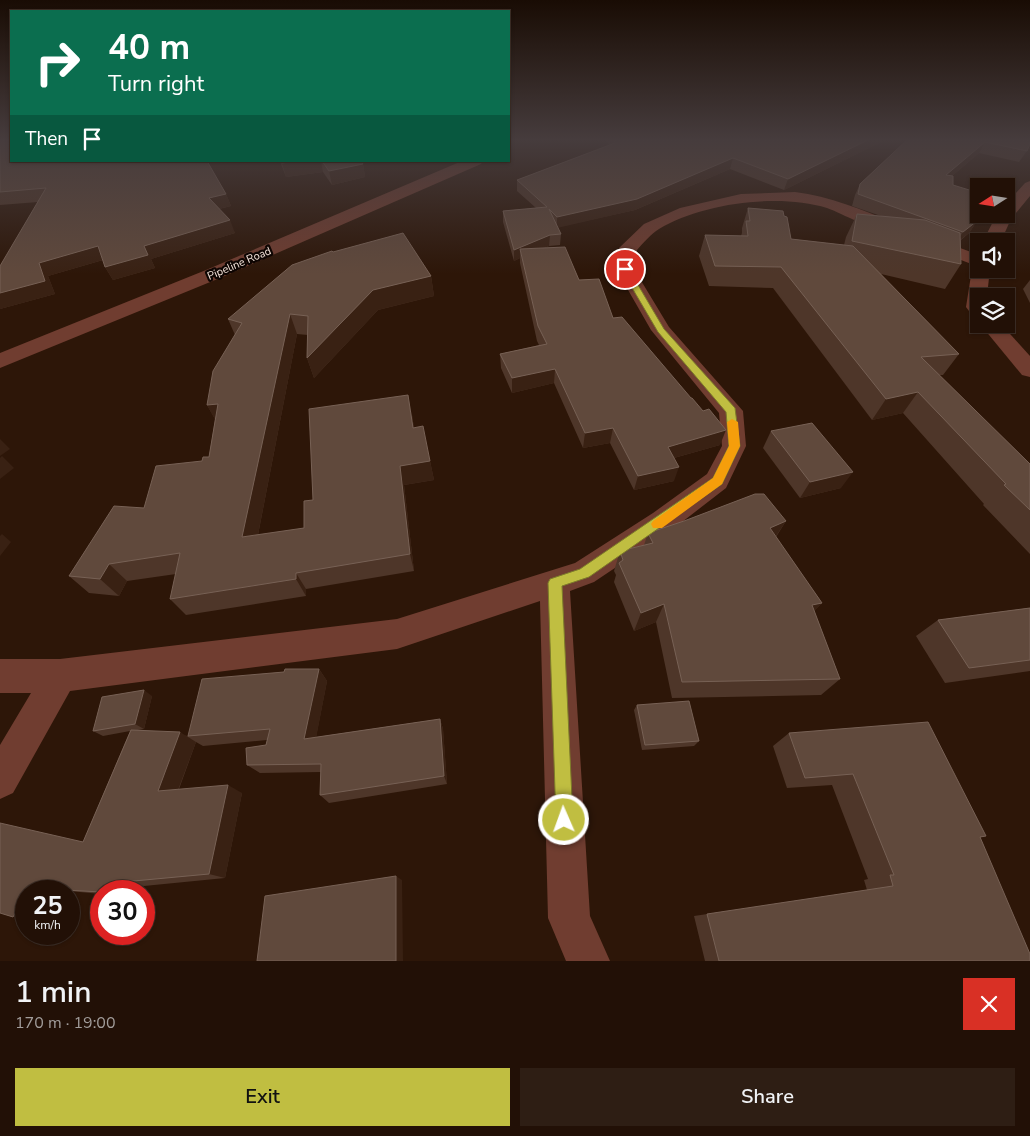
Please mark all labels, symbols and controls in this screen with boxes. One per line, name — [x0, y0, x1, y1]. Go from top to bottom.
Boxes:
text: 40 m — [108, 24, 190, 71]
icon: right — [25, 30, 90, 95]
text: Turn right — [108, 69, 204, 99]
icon: arrive — [78, 125, 106, 153]
text: Then — [25, 126, 68, 152]
north arrow — [970, 178, 1015, 222]
map controls — [970, 178, 1015, 333]
button: sound — [970, 233, 1015, 278]
street label: Pipeline Road — [205, 243, 273, 284]
pin — [604, 248, 646, 290]
icon: arrive — [611, 255, 639, 283]
button: layers — [970, 288, 1015, 333]
position arrow — [537, 793, 589, 845]
speed limit sign: 30 — [90, 880, 155, 945]
text: 25 — [32, 889, 63, 923]
text: km/h — [34, 917, 61, 933]
text: 1 min — [15, 972, 91, 1013]
button: close — [963, 978, 1015, 1030]
text: 170 m · 19:00 — [15, 1012, 116, 1034]
button: Exit — [15, 1068, 510, 1126]
button: Share — [520, 1068, 1015, 1126]

